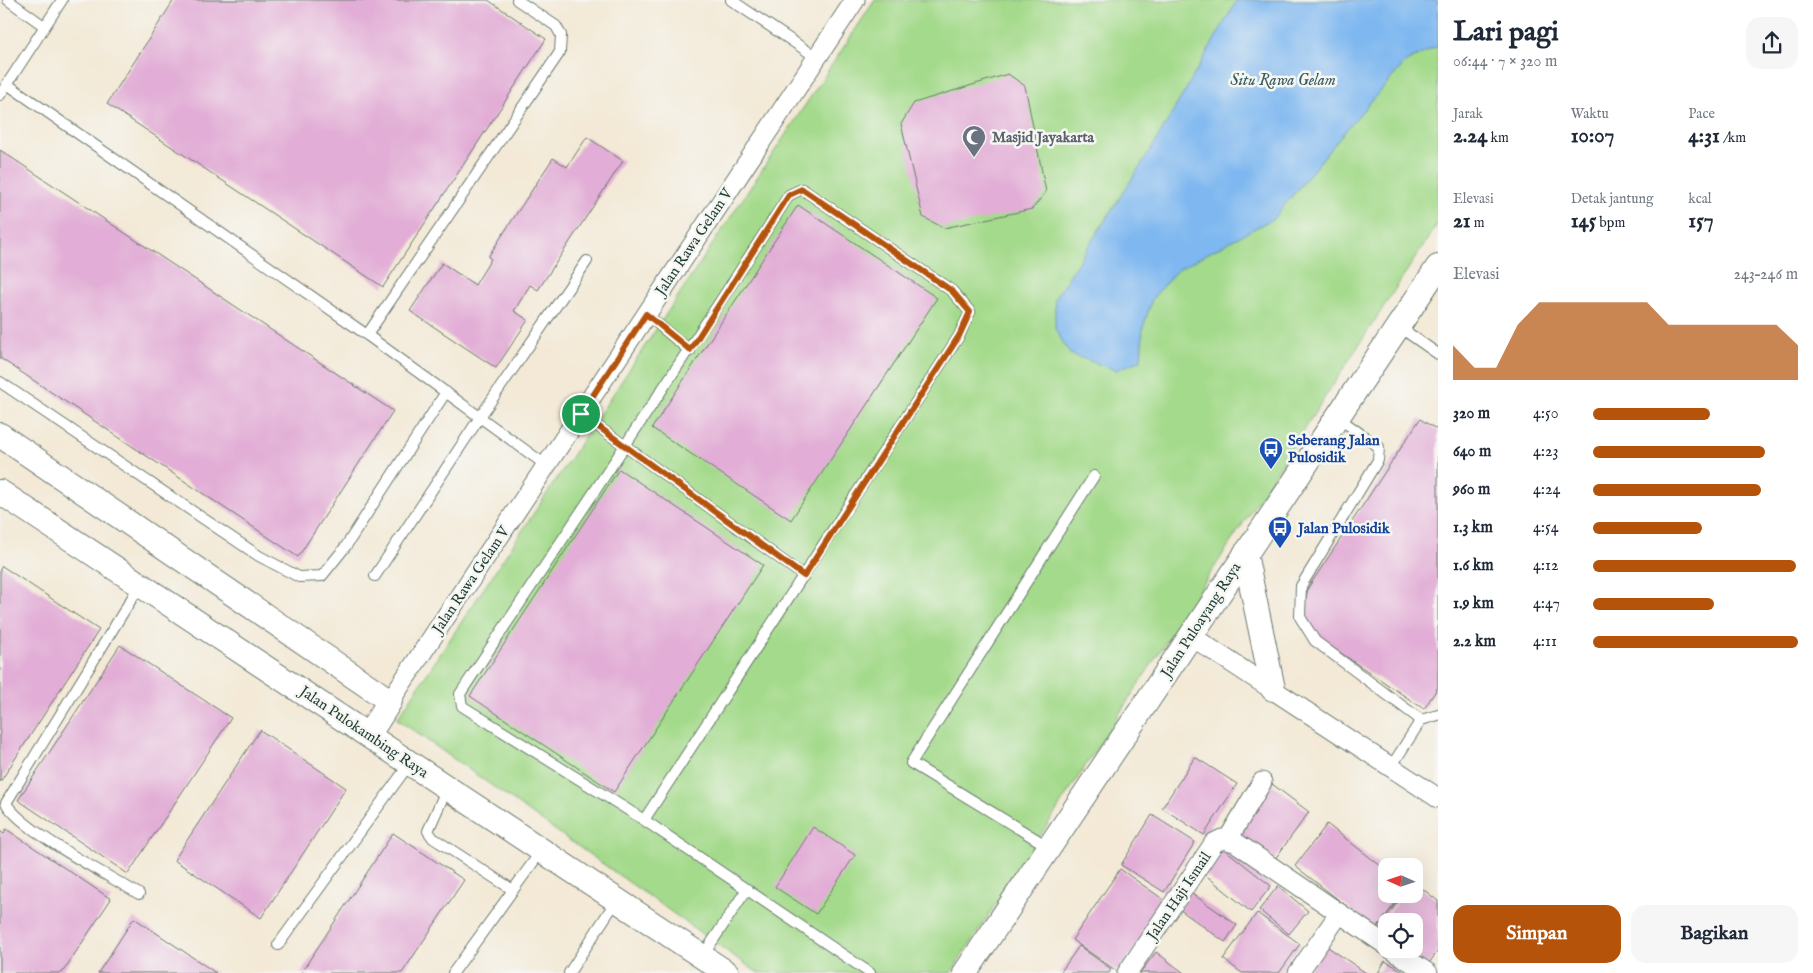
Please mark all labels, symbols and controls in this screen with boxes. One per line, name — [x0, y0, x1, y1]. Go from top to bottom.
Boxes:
text: Lari pagi — [1453, 15, 1559, 50]
button: share — [1746, 17, 1798, 69]
text: 06:44 · 7 × 320 m — [1453, 52, 1557, 72]
water label: Situ Rawa Gelam — [1230, 71, 1336, 91]
text: Jarak — [1453, 105, 1483, 123]
text: Waktu — [1571, 105, 1609, 123]
text: Pace — [1688, 105, 1715, 123]
text: 2.24 — [1453, 123, 1488, 150]
text: 10:07 — [1571, 123, 1614, 150]
text: 4:31 — [1688, 123, 1720, 150]
mosque icon: Masjid Jayakarta — [961, 124, 987, 158]
place label: Masjid Jayakarta — [992, 128, 1095, 147]
text: km — [1488, 129, 1509, 147]
text: /km — [1720, 129, 1746, 147]
street label: Jalan Rawa Gelam V — [650, 184, 738, 301]
text: Elevasi — [1453, 190, 1494, 208]
text: Detak jantung — [1571, 190, 1654, 208]
text: kcal — [1688, 190, 1712, 208]
text: 21 — [1453, 208, 1471, 235]
text: 145 — [1571, 208, 1596, 235]
text: 157 — [1688, 208, 1714, 235]
text: m — [1471, 214, 1485, 232]
text: bpm — [1596, 214, 1625, 232]
text: Elevasi — [1453, 265, 1500, 285]
text: 243–246 m — [1733, 265, 1798, 285]
pin — [560, 393, 602, 435]
icon: arrive — [567, 400, 595, 428]
text: 320 m — [1453, 404, 1490, 424]
text: 4:50 — [1533, 404, 1559, 424]
place label: Seberang Jalan Pulosidik — [1288, 431, 1380, 467]
bus stop icon: Seberang Jalan Pulosidik — [1258, 436, 1284, 470]
text: 640 m — [1453, 442, 1491, 462]
text: 4:23 — [1533, 442, 1559, 462]
text: 960 m — [1453, 480, 1490, 500]
text: 4:24 — [1533, 480, 1560, 500]
bus stop icon: Jalan Pulosidik — [1267, 515, 1293, 549]
text: 1.3 km — [1453, 518, 1493, 538]
text: 4:54 — [1533, 518, 1559, 538]
place label: Jalan Pulosidik — [1296, 519, 1391, 538]
street label: Jalan Rawa Gelam V — [427, 522, 515, 639]
text: 1.6 km — [1453, 556, 1494, 576]
text: 4:12 — [1533, 556, 1559, 576]
street label: Jalan Puloayang Raya — [1156, 558, 1246, 683]
text: 1.9 km — [1453, 594, 1494, 614]
text: 4:47 — [1533, 594, 1560, 614]
text: 2.2 km — [1453, 632, 1496, 652]
text: 4:11 — [1533, 632, 1557, 652]
street label: Jalan Pulokambing Raya — [294, 681, 432, 782]
street label: Jalan Haji Ismail — [1141, 848, 1216, 945]
north arrow — [1378, 858, 1422, 902]
map controls — [1378, 858, 1423, 958]
button: Simpan — [1453, 905, 1621, 963]
button: Bagikan — [1631, 905, 1798, 963]
button: locate — [1378, 913, 1423, 958]

